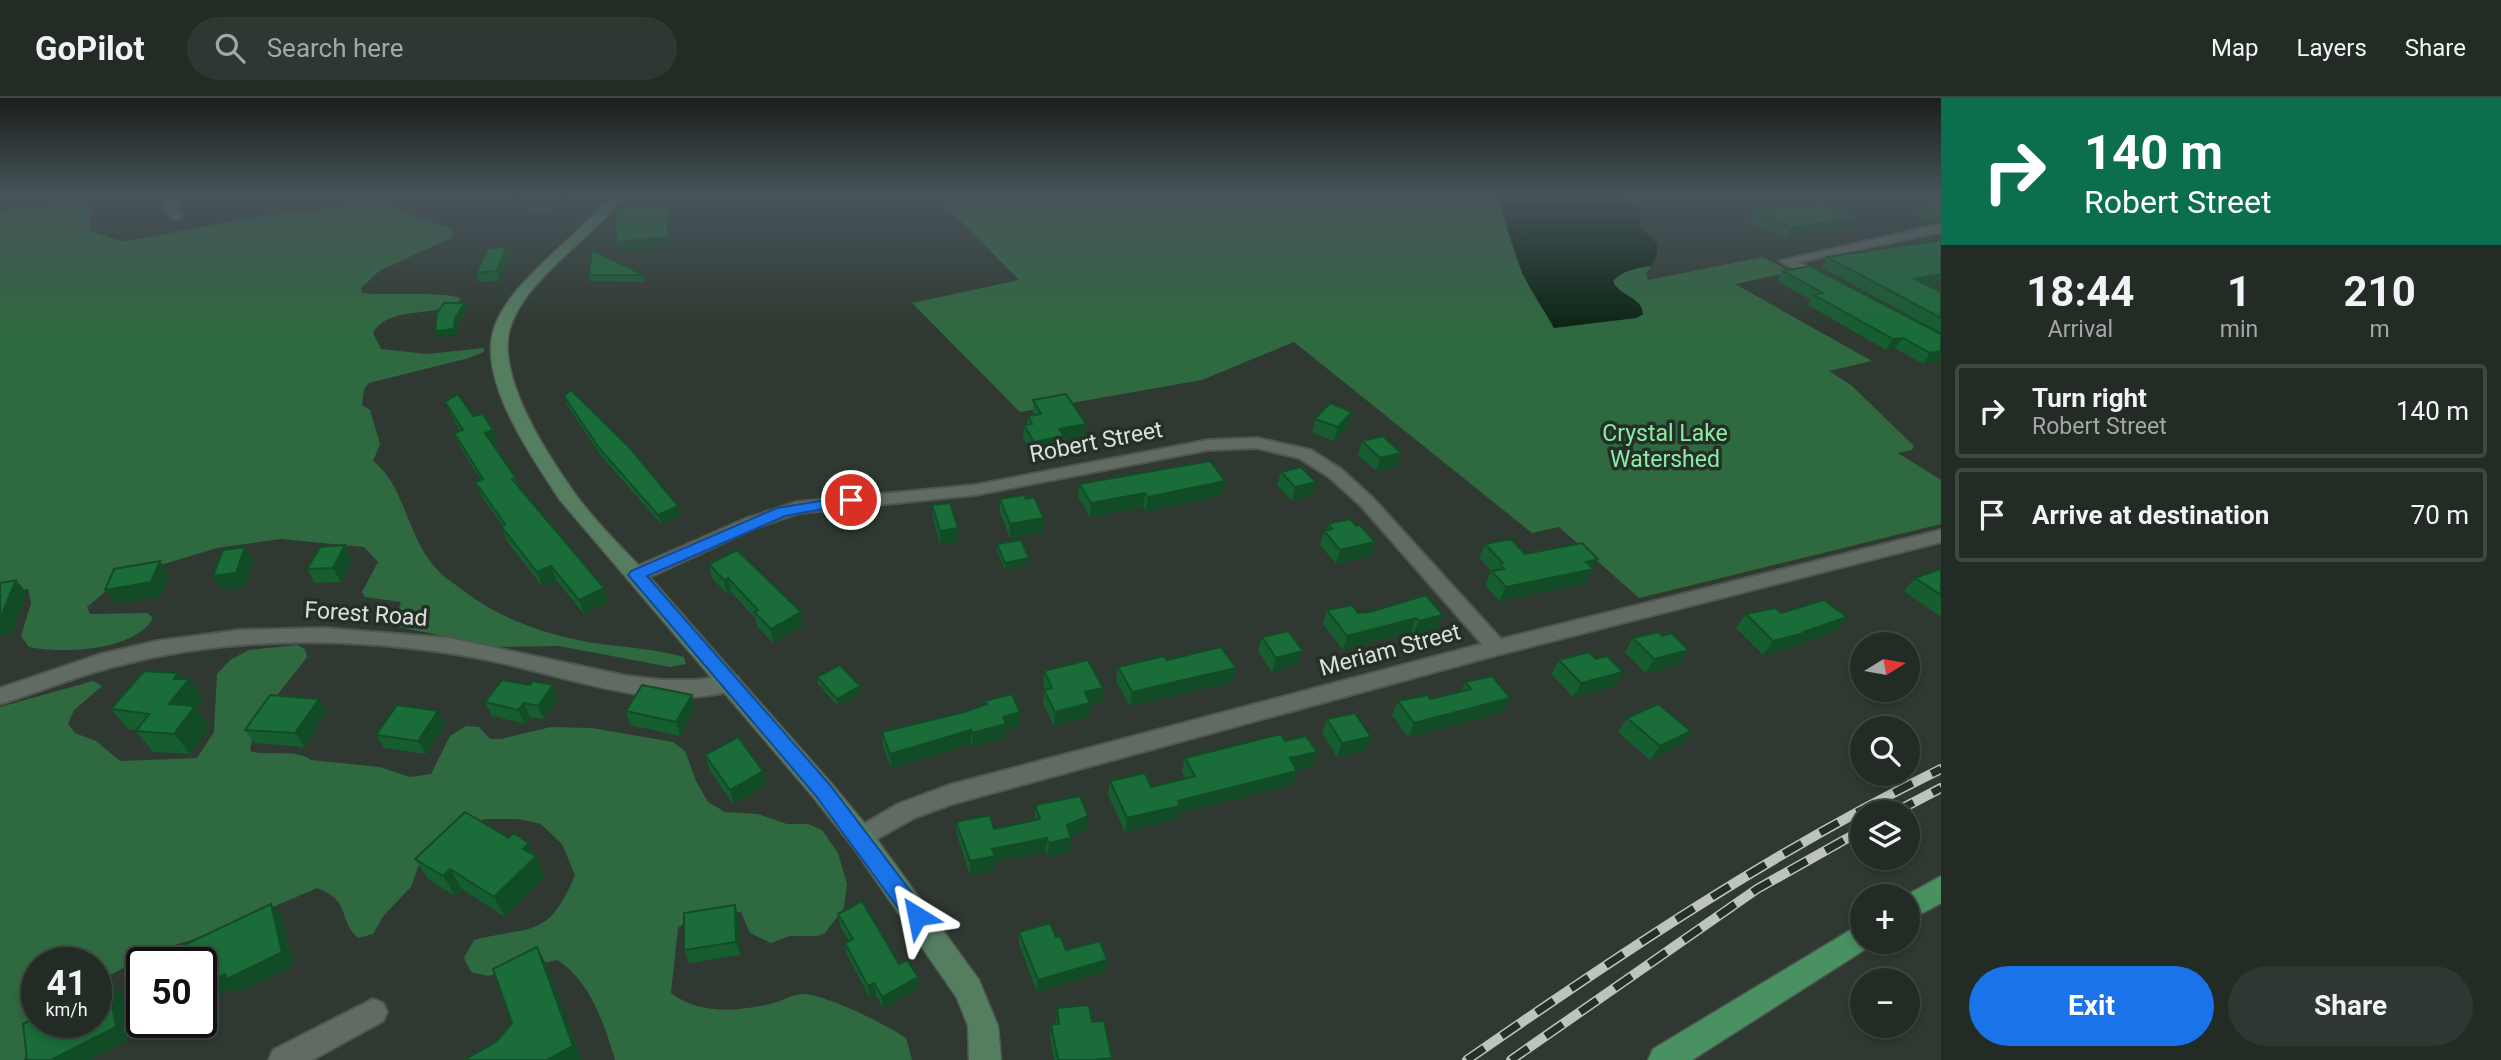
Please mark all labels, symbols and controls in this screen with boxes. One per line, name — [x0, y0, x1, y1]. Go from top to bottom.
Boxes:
search box — [187, 17, 677, 80]
text: GoPilot — [35, 29, 145, 68]
icon: search — [211, 29, 249, 67]
text: Search here — [267, 33, 403, 63]
text: Map — [2211, 34, 2259, 62]
text: Layers — [2297, 34, 2367, 62]
text: Share — [2405, 34, 2466, 62]
text: 140 m — [2084, 124, 2223, 181]
icon: right — [1969, 126, 2060, 217]
text: Robert Street — [2084, 183, 2271, 221]
text: 18:44 — [2026, 267, 2134, 316]
text: 1 — [2227, 267, 2251, 316]
text: 210 — [2343, 267, 2416, 316]
text: Arrival — [2048, 316, 2113, 343]
text: min — [2220, 316, 2258, 343]
text: m — [2370, 316, 2390, 343]
text: Turn right — [2032, 383, 2147, 413]
icon: right — [1973, 392, 2011, 430]
text: 140 m — [2396, 396, 2469, 426]
text: Robert Street — [2032, 413, 2167, 440]
street label: Robert Street — [1027, 416, 1165, 468]
park label: Crystal Lake Watershed — [1602, 420, 1728, 473]
pin — [821, 470, 881, 530]
icon: arrive — [832, 481, 870, 519]
icon: arrive — [1973, 496, 2011, 534]
text: Arrive at destination — [2032, 500, 2269, 530]
text: 70 m — [2411, 500, 2469, 530]
street label: Forest Road — [304, 596, 428, 632]
street label: Meriam Street — [1317, 618, 1463, 682]
north arrow — [1850, 632, 1920, 702]
map controls — [1850, 632, 1920, 1038]
button: search — [1850, 716, 1920, 786]
button: layers — [1850, 800, 1920, 870]
position arrow — [880, 879, 954, 953]
button: + — [1850, 884, 1920, 954]
speed limit sign: 50 — [126, 947, 217, 1038]
text: 41 — [46, 963, 87, 1004]
button: Exit — [1969, 966, 2214, 1046]
button: Share — [2228, 966, 2473, 1046]
button: − — [1850, 968, 1920, 1038]
text: km/h — [45, 999, 88, 1020]

